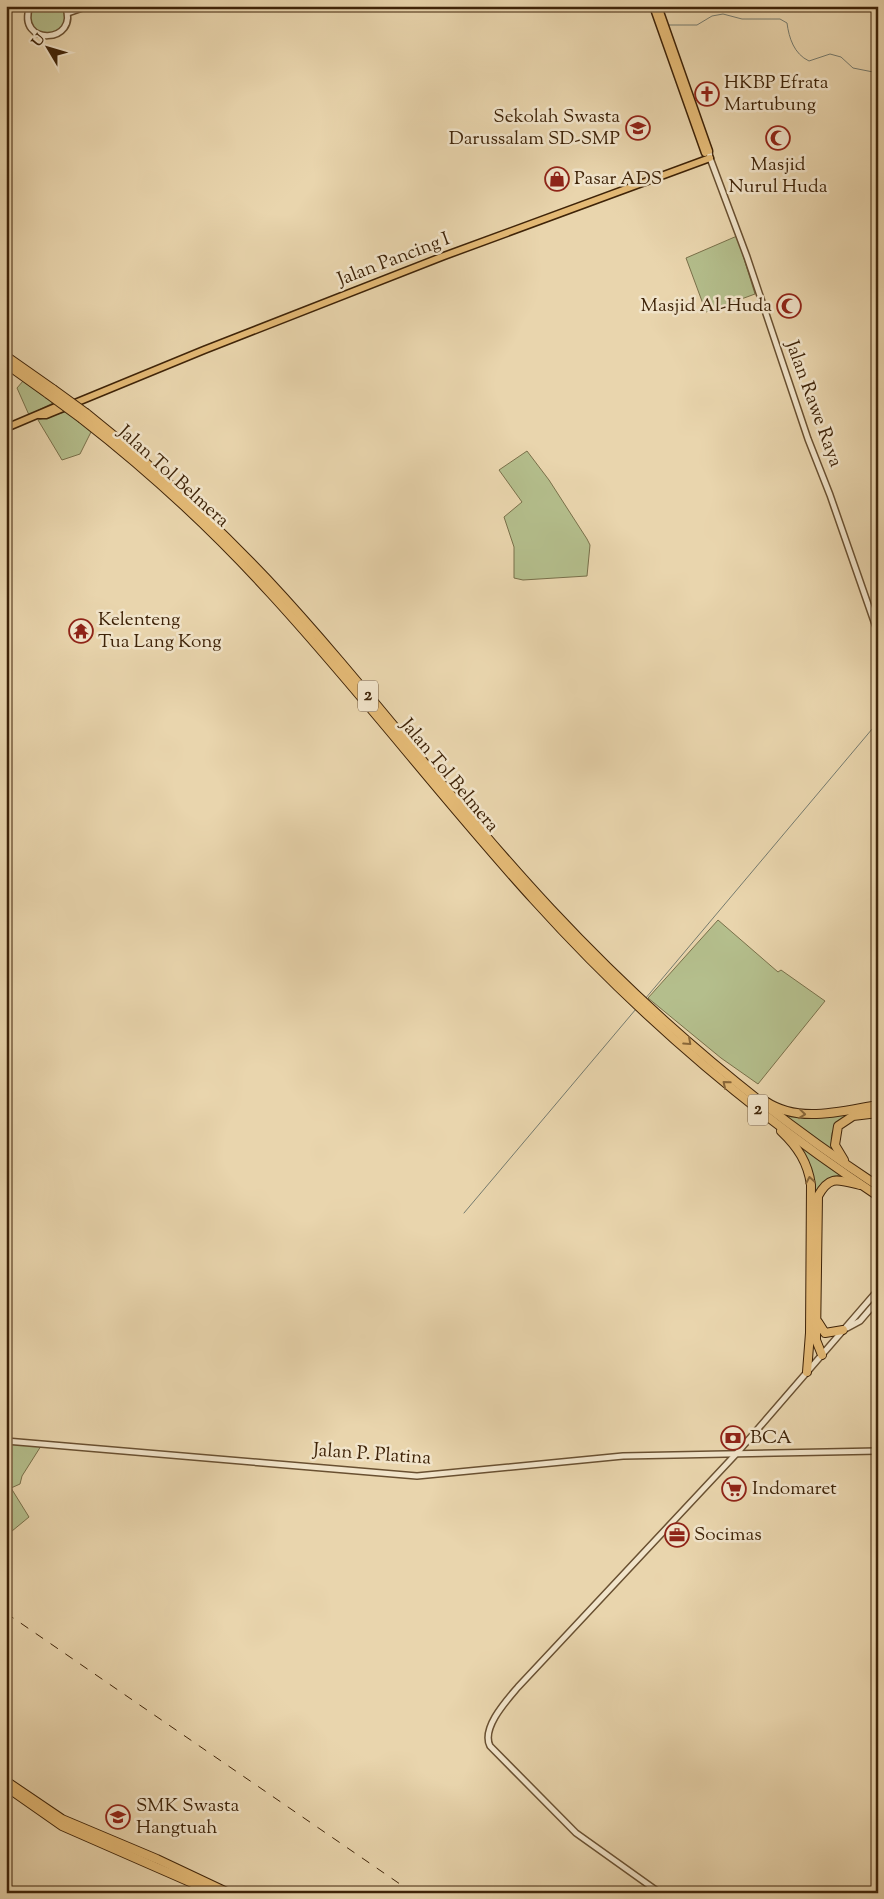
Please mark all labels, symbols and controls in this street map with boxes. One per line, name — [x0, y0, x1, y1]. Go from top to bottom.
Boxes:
north arrow — [22, 22, 72, 72]
text: U — [28, 30, 51, 52]
place label: HKBP Efrata Martubung — [724, 70, 829, 119]
church icon: HKBP Efrata Martubung — [694, 81, 720, 107]
place label: Sekolah Swasta Darussalam SD-SMP — [449, 104, 620, 153]
school or university icon: Sekolah Swasta Darussalam SD-SMP — [625, 115, 651, 141]
mosque icon: Masjid Nurul Huda — [765, 125, 791, 151]
place label: Masjid Nurul Huda — [729, 152, 828, 201]
shop icon: Pasar ADS — [544, 166, 570, 192]
place label: Pasar ADS — [574, 166, 662, 193]
street label: Jalan Pancing I — [333, 226, 454, 294]
place label: Masjid Al-Huda — [640, 293, 772, 320]
mosque icon: Masjid Al-Huda — [776, 293, 802, 319]
street label: Jalan Rawe Raya — [777, 336, 848, 471]
street label: Jalan Tol Belmera — [111, 419, 235, 534]
place label: Kelenteng Tua Lang Kong — [98, 607, 222, 656]
temple icon: Kelenteng Tua Lang Kong — [68, 618, 94, 644]
road number: 2 — [358, 680, 378, 711]
street label: Jalan Tol Belmera — [393, 712, 505, 839]
one-way arrow — [683, 1036, 692, 1045]
one-way arrow — [723, 1081, 732, 1089]
road number: 2 — [748, 1094, 768, 1126]
one-way arrow — [798, 1108, 806, 1119]
one-way arrow — [805, 1176, 815, 1184]
bank icon: BCA — [720, 1425, 746, 1451]
place label: BCA — [750, 1425, 792, 1452]
street label: Jalan P. Platina — [311, 1437, 432, 1473]
supermarket icon: Indomaret — [721, 1476, 747, 1502]
place label: Indomaret — [752, 1476, 837, 1503]
office icon: Socimas — [664, 1522, 690, 1548]
place label: Socimas — [694, 1522, 762, 1549]
place label: SMK Swasta Hangtuah — [136, 1793, 240, 1842]
school or university icon: SMK Swasta Hangtuah — [105, 1804, 131, 1830]

